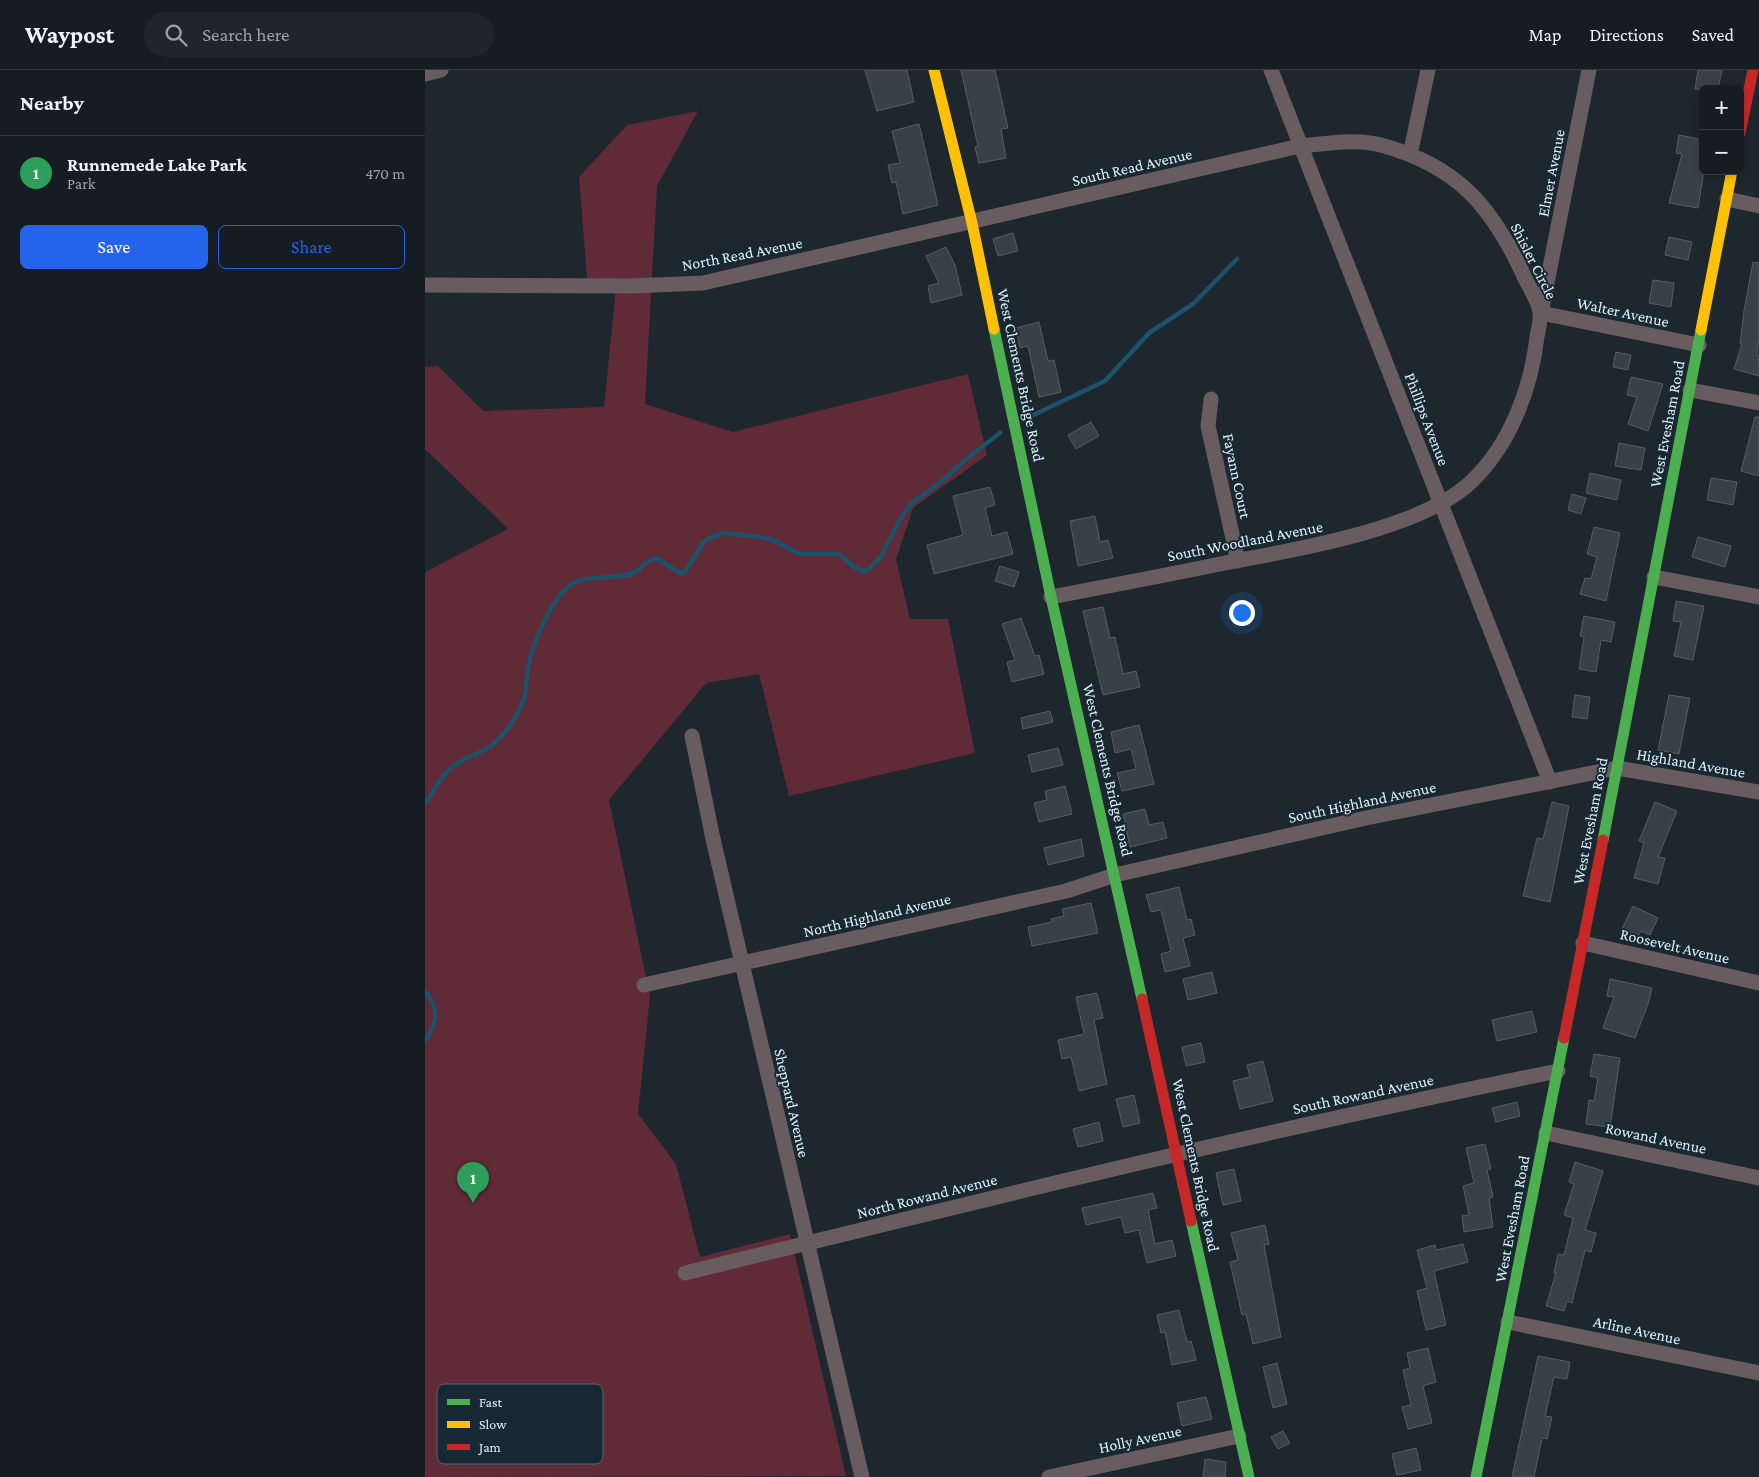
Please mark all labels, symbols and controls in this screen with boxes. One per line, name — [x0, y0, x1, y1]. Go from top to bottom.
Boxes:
search box — [144, 12, 494, 57]
text: Waypost — [25, 21, 114, 48]
icon: search — [162, 21, 190, 49]
text: Search here — [202, 24, 289, 45]
text: Map — [1529, 25, 1561, 45]
text: Directions — [1589, 25, 1664, 45]
text: Saved — [1692, 25, 1734, 45]
map controls — [1699, 85, 1744, 175]
button: + — [1699, 85, 1744, 130]
text: Nearby — [20, 91, 84, 115]
street label: Elmer Avenue — [1534, 128, 1568, 218]
button: − — [1699, 130, 1744, 175]
street label: South Read Avenue — [1070, 145, 1194, 189]
text: Runnemede Lake Park — [67, 154, 247, 175]
text: 1 — [33, 165, 39, 182]
text: 470 m — [365, 165, 405, 182]
text: Park — [67, 175, 95, 192]
street label: Shisler Circle — [1508, 220, 1560, 302]
button: Save — [20, 225, 208, 269]
button: Share — [218, 225, 405, 269]
street label: North Read Avenue — [680, 234, 804, 274]
street label: West Clements Bridge Road — [993, 287, 1048, 464]
street label: Walter Avenue — [1575, 294, 1671, 330]
street label: West Evesham Road — [1646, 359, 1688, 489]
street label: Phillips Avenue — [1401, 370, 1453, 468]
street label: Fayann Court — [1219, 432, 1254, 521]
street label: South Woodland Avenue — [1166, 518, 1324, 564]
your location — [1229, 600, 1255, 626]
street label: West Clements Bridge Road — [1079, 682, 1136, 859]
street label: Highland Avenue — [1635, 745, 1747, 782]
street label: West Evesham Road — [1569, 756, 1611, 886]
street label: South Highland Avenue — [1287, 778, 1438, 827]
street label: North Highland Avenue — [802, 890, 953, 941]
street label: Roosevelt Avenue — [1619, 925, 1731, 967]
street label: Sheppard Avenue — [770, 1047, 813, 1159]
street label: South Rowand Avenue — [1291, 1071, 1435, 1117]
street label: West Clements Bridge Road — [1168, 1077, 1223, 1254]
street label: Rowand Avenue — [1604, 1119, 1708, 1157]
street label: West Evesham Road — [1491, 1154, 1533, 1284]
pin: 1 — [457, 1162, 489, 1203]
street label: North Rowand Avenue — [855, 1170, 999, 1222]
street label: Arline Avenue — [1592, 1312, 1682, 1348]
legend — [437, 1384, 603, 1464]
text: Fast — [479, 1394, 503, 1410]
text: Slow — [479, 1416, 507, 1432]
street label: Holly Avenue — [1097, 1422, 1183, 1457]
text: Jam — [477, 1439, 501, 1455]

